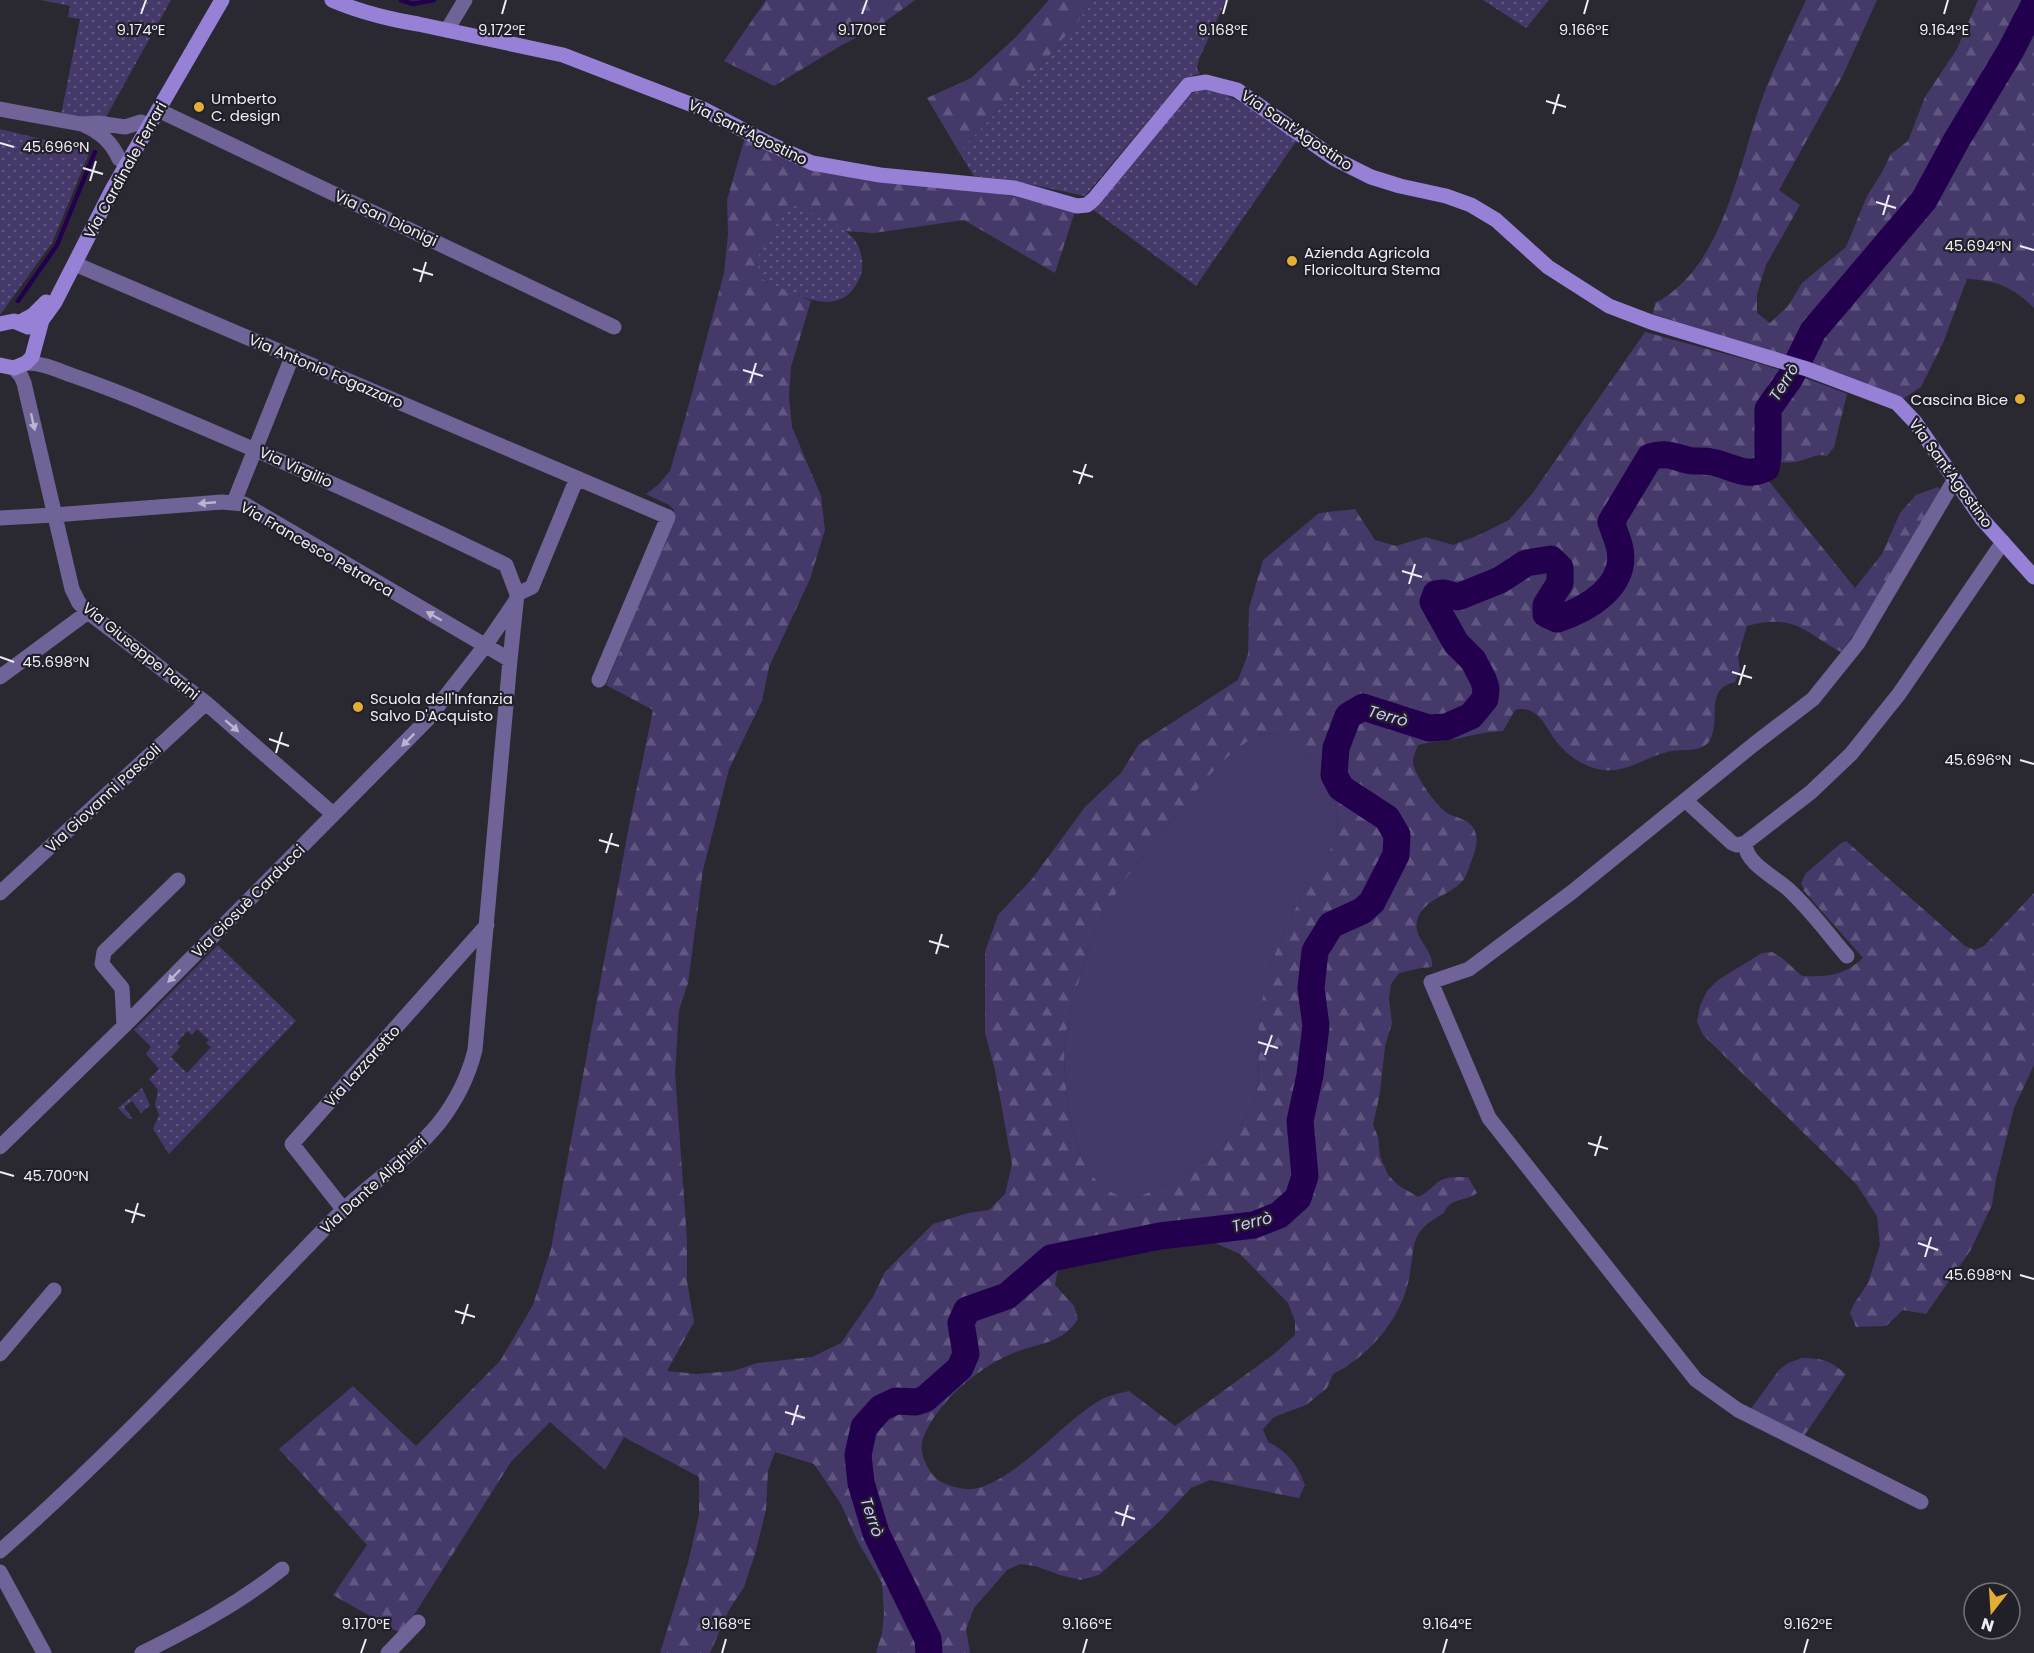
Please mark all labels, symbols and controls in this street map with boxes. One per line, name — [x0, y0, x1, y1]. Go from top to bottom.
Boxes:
text: 9.174°E — [117, 19, 165, 40]
text: 9.172°E — [478, 19, 526, 40]
text: 9.170°E — [838, 19, 886, 40]
text: 9.168°E — [1198, 19, 1248, 40]
text: 9.166°E — [1559, 19, 1609, 40]
text: 9.164°E — [1919, 19, 1969, 40]
street label: Via Sant'Agostino — [1237, 85, 1357, 175]
place label: Umberto C. design — [211, 88, 280, 126]
street label: Via Sant'Agostino — [685, 94, 811, 170]
street label: Via Cardinale Ferrari — [79, 98, 171, 242]
marker: Umberto C. design — [192, 100, 206, 114]
text: 45.696°N — [22, 136, 90, 157]
street label: Via San Dionigi — [331, 185, 441, 251]
text: 45.694°N — [1944, 235, 2012, 256]
place label: Azienda Agricola Floricoltura Stema — [1304, 242, 1441, 280]
marker: Azienda Agricola Floricoltura Stema — [1285, 254, 1299, 268]
street label: Via Antonio Fogazzaro — [245, 329, 407, 413]
water label: Terrò — [1763, 359, 1805, 405]
place label: Cascina Bice — [1911, 389, 2008, 410]
marker: Cascina Bice — [2013, 392, 2027, 406]
one-way arrow — [28, 412, 38, 431]
street label: Via Sant'Agostino — [1904, 414, 1998, 532]
street label: Via Virgilio — [256, 442, 336, 492]
street label: Via Francesco Petrarca — [236, 496, 398, 602]
one-way arrow — [197, 498, 216, 508]
street label: Via Giuseppe Parini — [78, 597, 204, 705]
one-way arrow — [425, 611, 442, 621]
text: 45.698°N — [22, 651, 90, 672]
place label: Scuola dell'Infanzia Salvo D'Acquisto — [370, 688, 513, 726]
water label: Terrò — [1365, 699, 1411, 733]
marker: Scuola dell'Infanzia Salvo D'Acquisto — [351, 700, 365, 714]
one-way arrow — [224, 719, 239, 732]
one-way arrow — [401, 732, 415, 746]
street label: Via Giovanni Pascoli — [41, 739, 165, 857]
text: 45.696°N — [1944, 749, 2012, 770]
street label: Via Giosuè Carducci — [187, 840, 309, 962]
one-way arrow — [167, 968, 181, 983]
street label: Via Lazzaretto — [319, 1020, 405, 1112]
street label: Via Dante Alighieri — [315, 1131, 431, 1239]
text: 45.700°N — [23, 1165, 89, 1186]
water label: Terrò — [1229, 1206, 1275, 1238]
text: 45.698°N — [1944, 1264, 2012, 1285]
water label: Terrò — [854, 1494, 890, 1540]
north arrow — [1962, 1581, 2022, 1641]
text: N — [1979, 1612, 1997, 1638]
text: 9.170°E — [342, 1613, 390, 1634]
text: 9.168°E — [701, 1613, 751, 1634]
text: 9.166°E — [1062, 1613, 1112, 1634]
text: 9.164°E — [1422, 1613, 1472, 1634]
text: 9.162°E — [1783, 1613, 1833, 1634]

